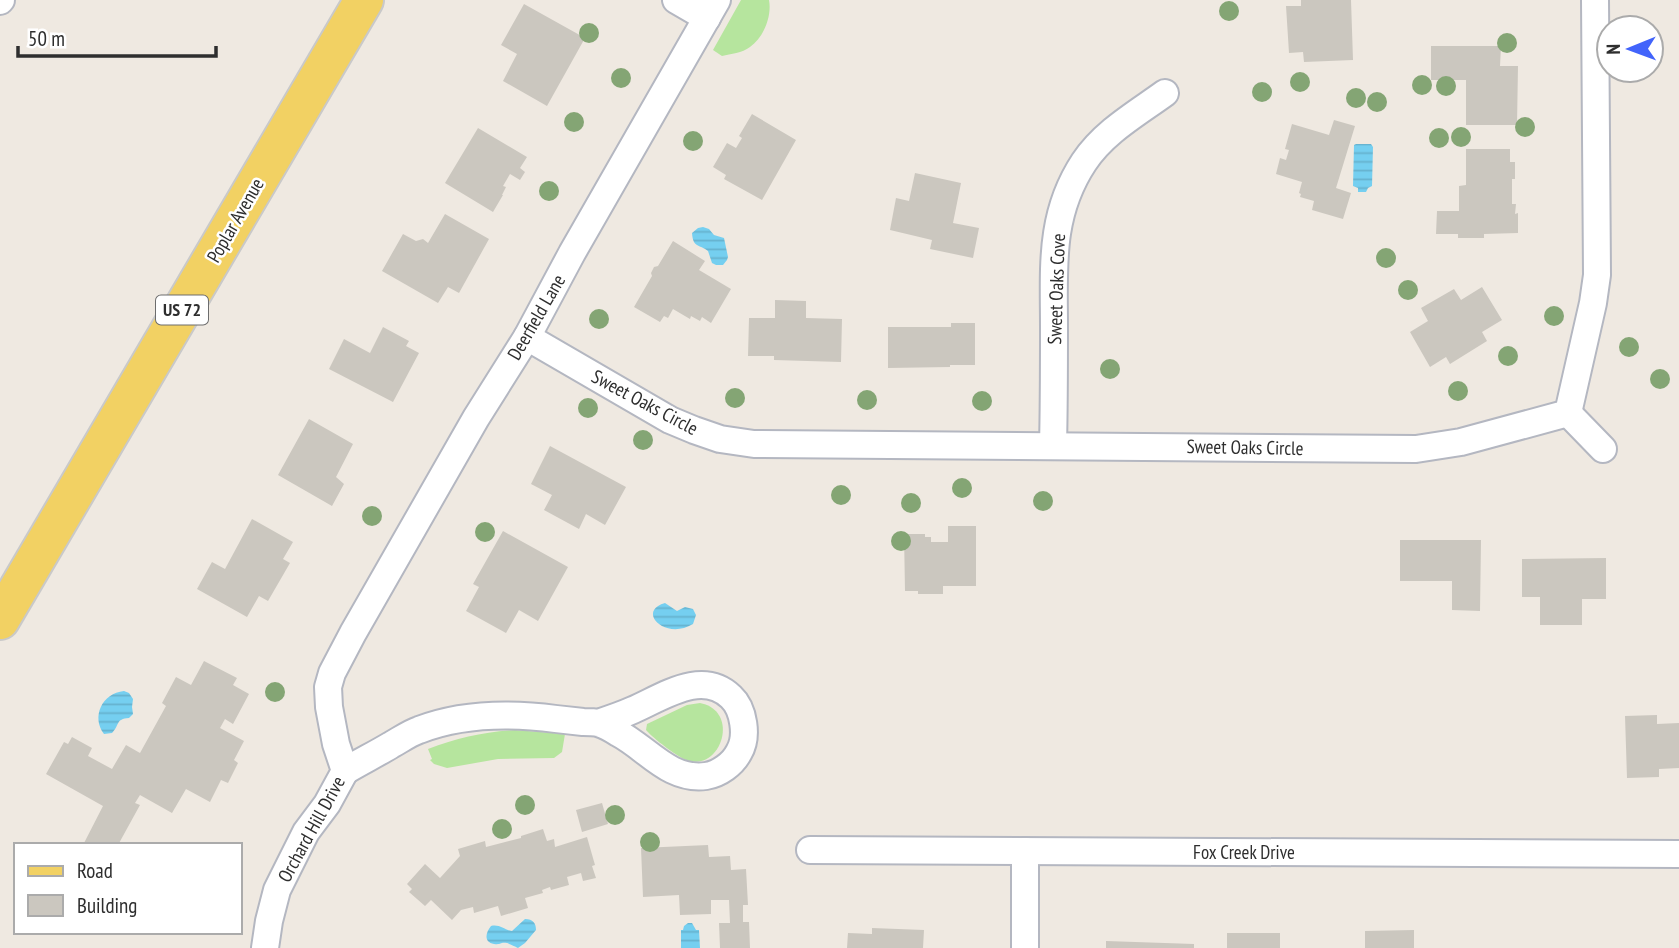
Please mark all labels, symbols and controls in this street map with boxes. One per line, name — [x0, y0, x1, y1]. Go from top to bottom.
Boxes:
scale bar — [18, 14, 215, 58]
north arrow — [1595, 14, 1665, 84]
text: 50 m — [28, 25, 65, 52]
text: N — [1601, 44, 1625, 55]
street label: Poplar Avenue — [201, 173, 269, 266]
street label: Sweet Oaks Cove — [1042, 233, 1070, 345]
street label: Deerfield Lane — [502, 270, 570, 364]
road number: US 72 — [156, 296, 208, 324]
street label: Sweet Oaks Circle — [588, 364, 702, 440]
street label: Sweet Oaks Circle — [1186, 434, 1304, 460]
street label: Orchard Hill Drive — [272, 772, 350, 886]
street label: Fox Creek Drive — [1193, 840, 1295, 864]
legend — [14, 843, 242, 934]
text: Road — [77, 857, 113, 884]
text: Building — [77, 892, 137, 919]

